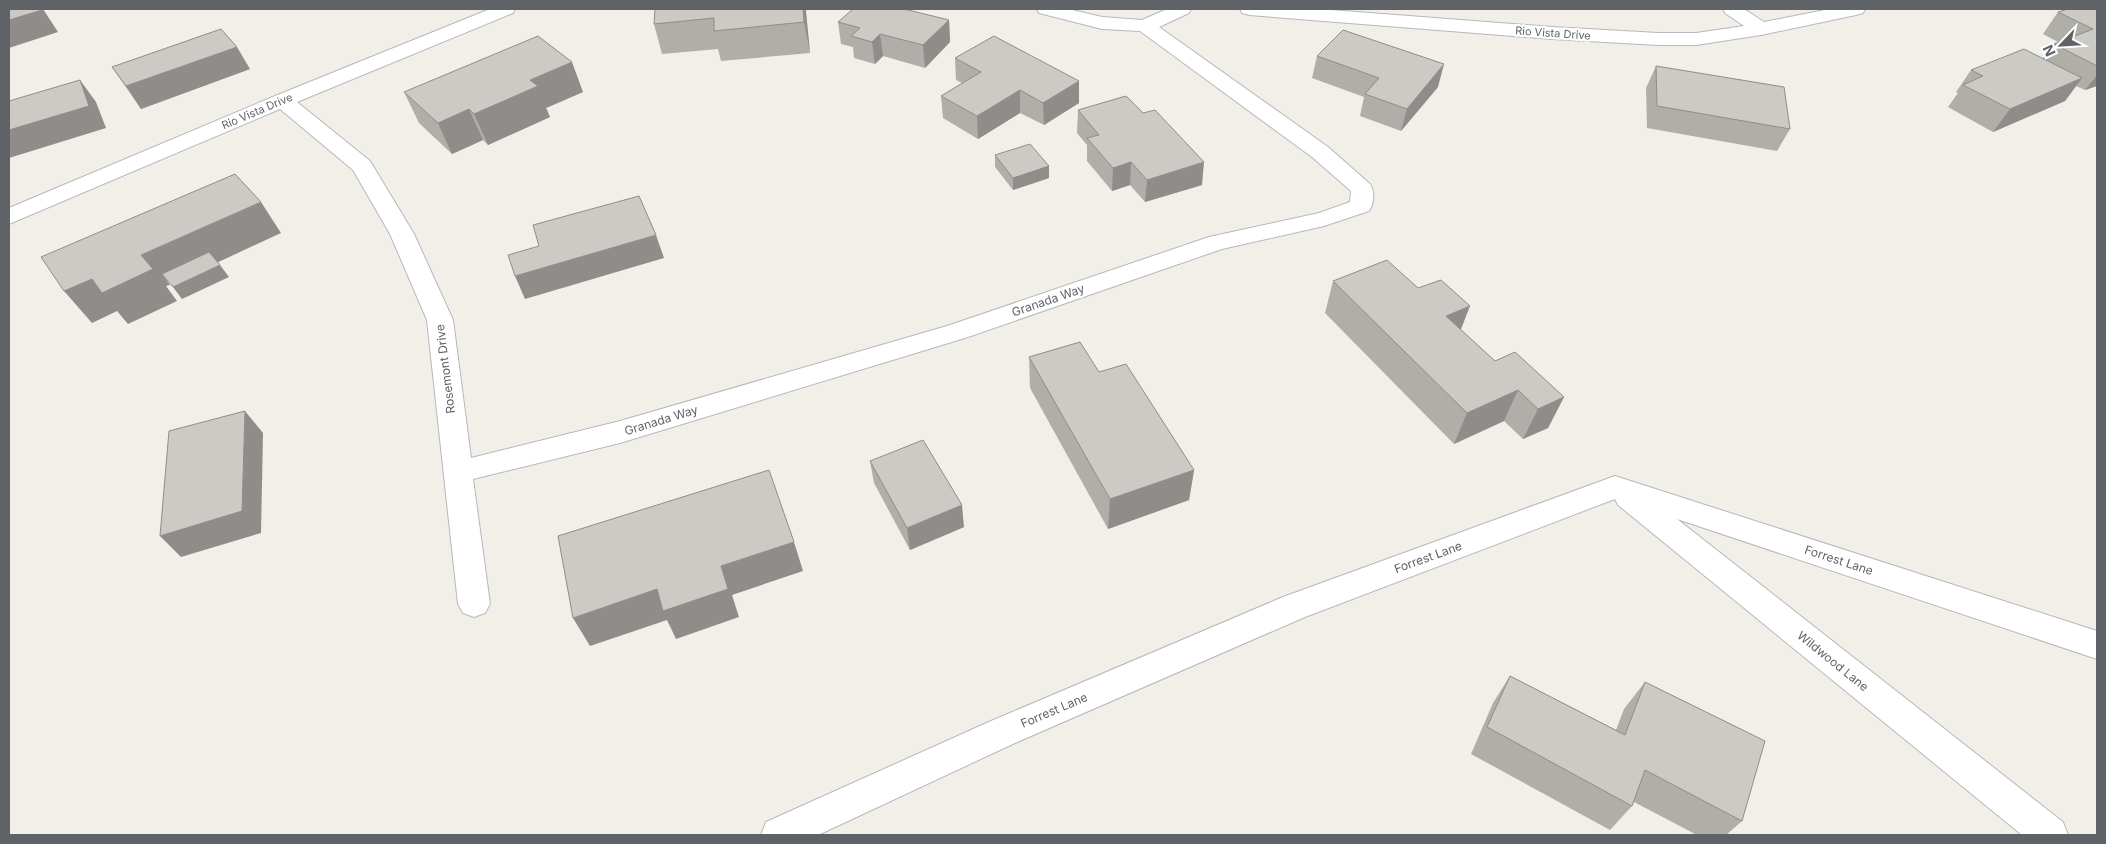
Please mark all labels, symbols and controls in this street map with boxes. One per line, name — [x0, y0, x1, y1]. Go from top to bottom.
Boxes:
north arrow — [2036, 20, 2086, 70]
street label: Rio Vista Drive — [1515, 23, 1591, 43]
text: N — [2039, 42, 2059, 59]
street label: Rio Vista Drive — [219, 90, 295, 132]
street label: Granada Way — [1010, 280, 1087, 319]
street label: Rosemont Drive — [432, 323, 458, 415]
street label: Granada Way — [622, 402, 700, 438]
street label: Forrest Lane — [1392, 538, 1464, 576]
street label: Forrest Lane — [1803, 542, 1875, 578]
street label: Wildwood Lane — [1794, 628, 1872, 694]
street label: Forrest Lane — [1018, 689, 1090, 731]

